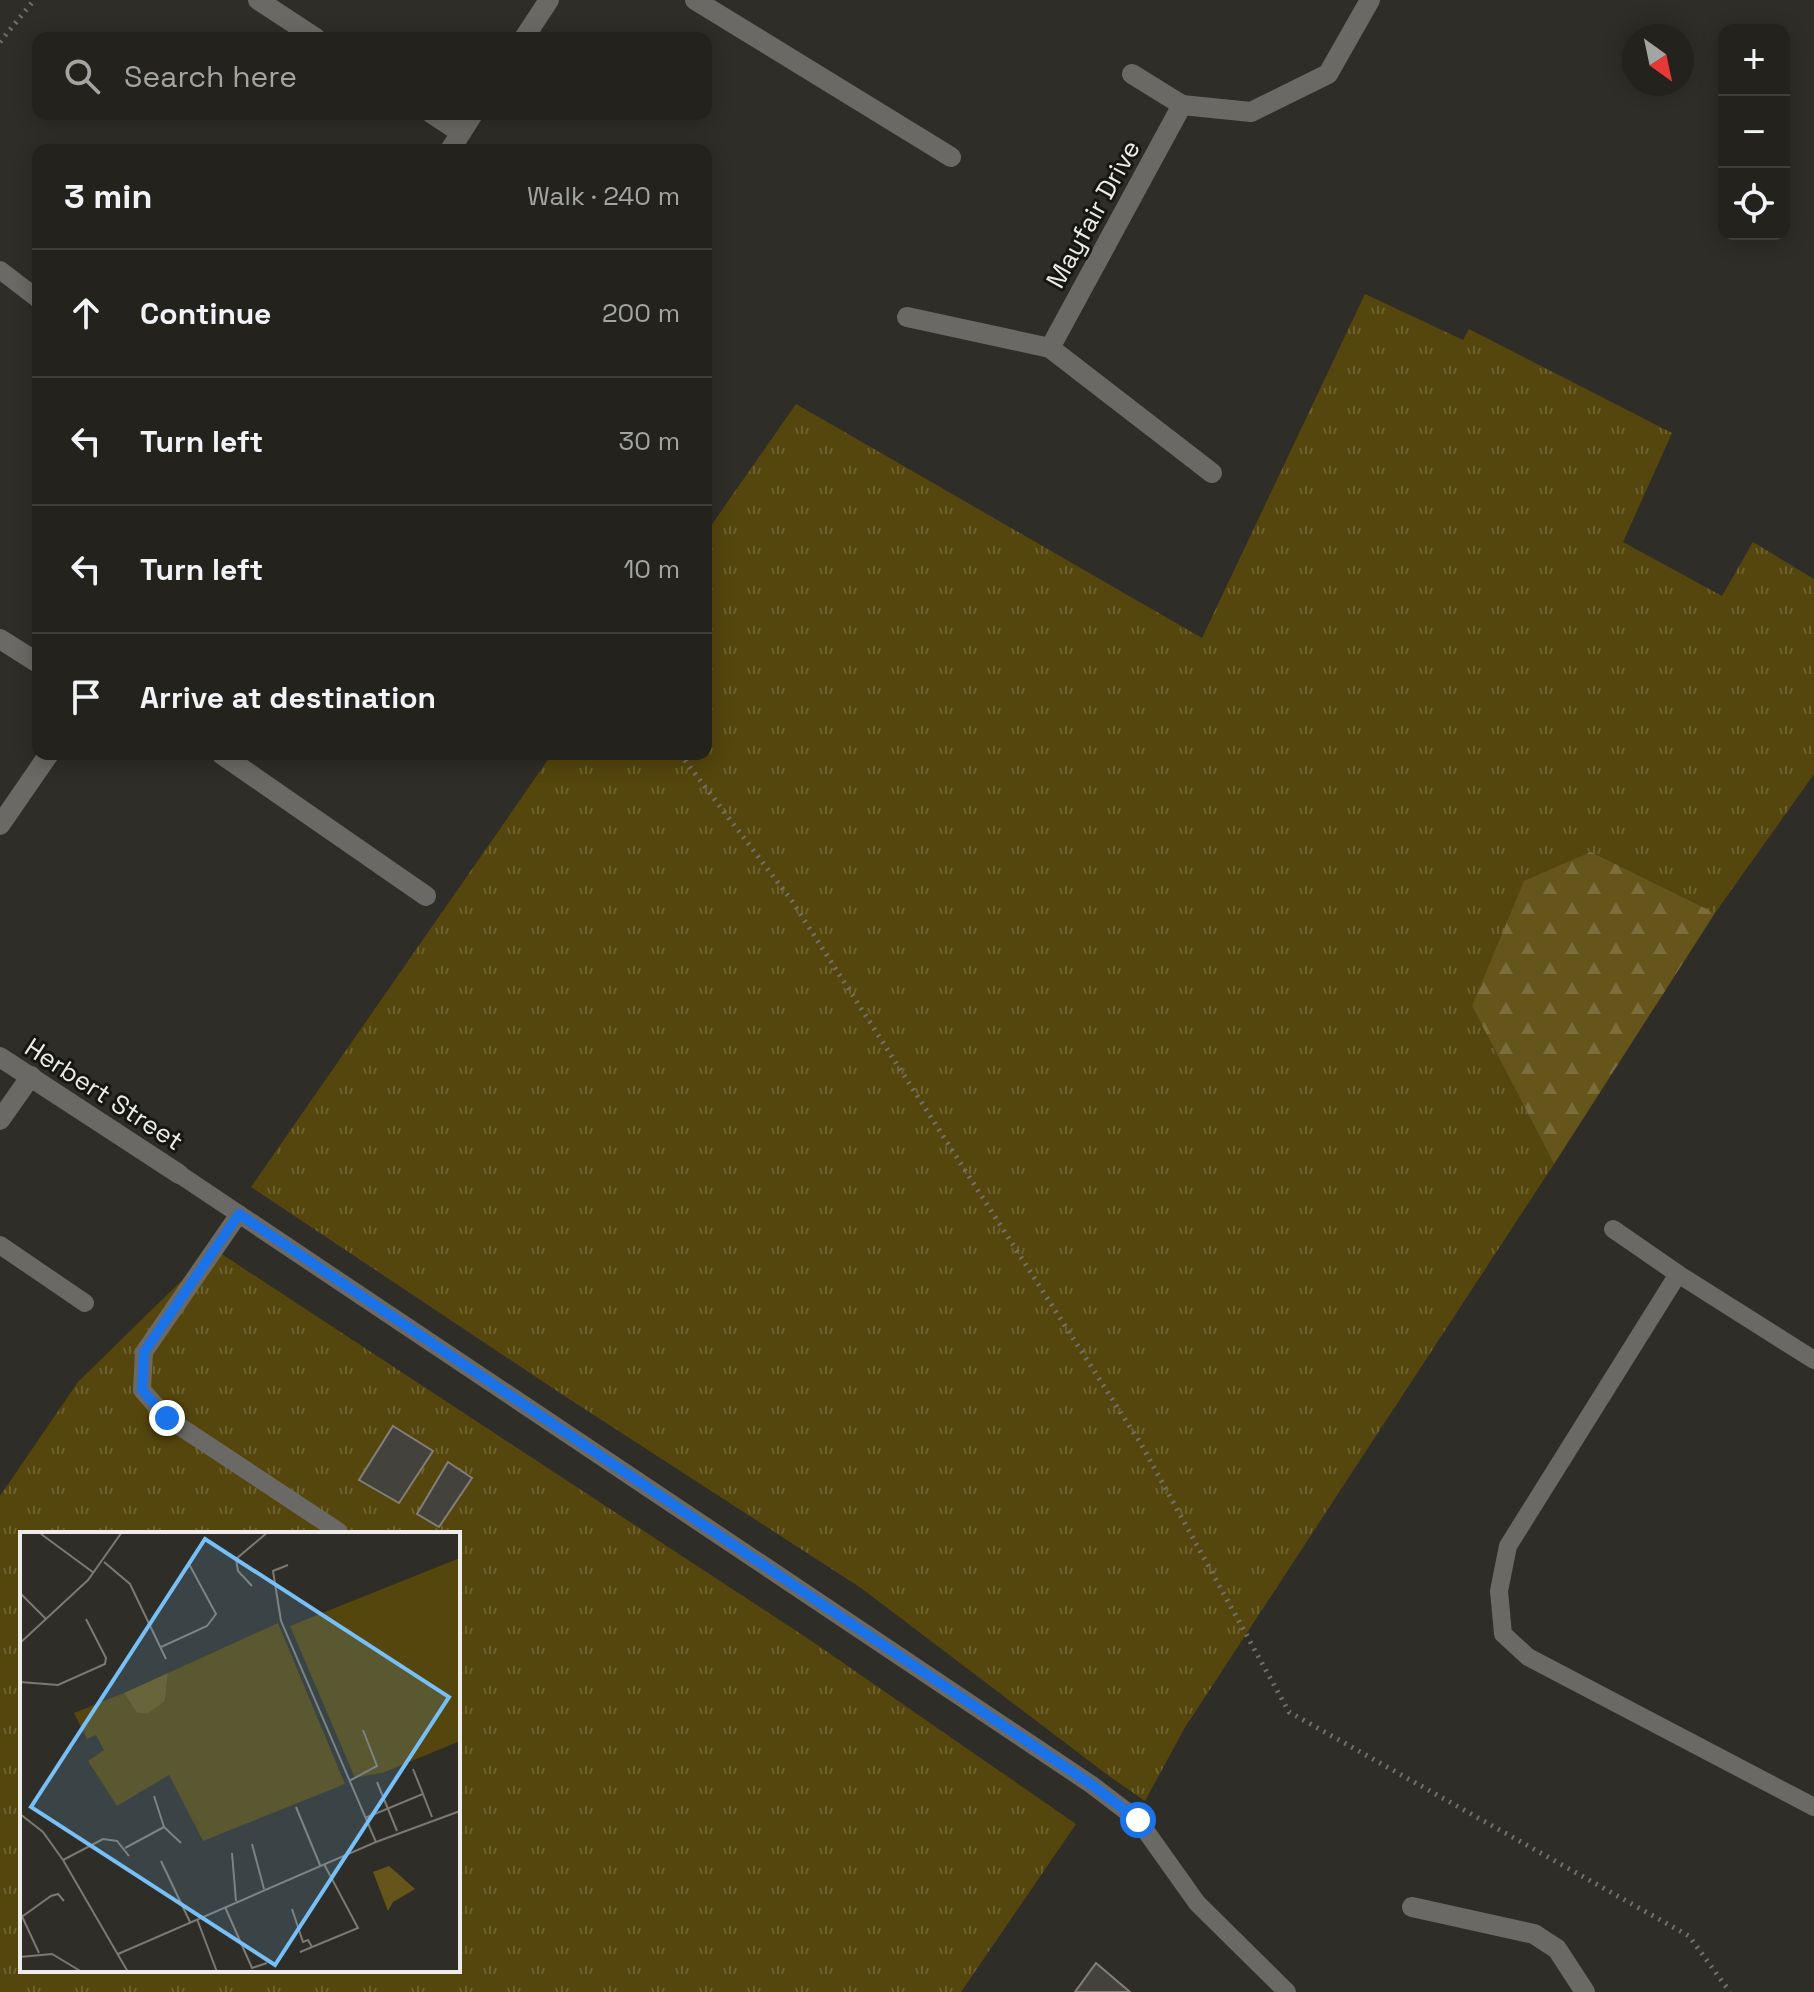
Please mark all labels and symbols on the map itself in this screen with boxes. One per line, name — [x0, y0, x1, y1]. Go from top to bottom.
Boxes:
north arrow — [1622, 24, 1694, 96]
street label: Mayfair Drive — [1038, 134, 1148, 294]
street label: Herbert Street — [18, 1030, 190, 1158]
route end — [149, 1400, 185, 1436]
inset map — [20, 1532, 460, 1972]
route start — [1120, 1802, 1156, 1838]

